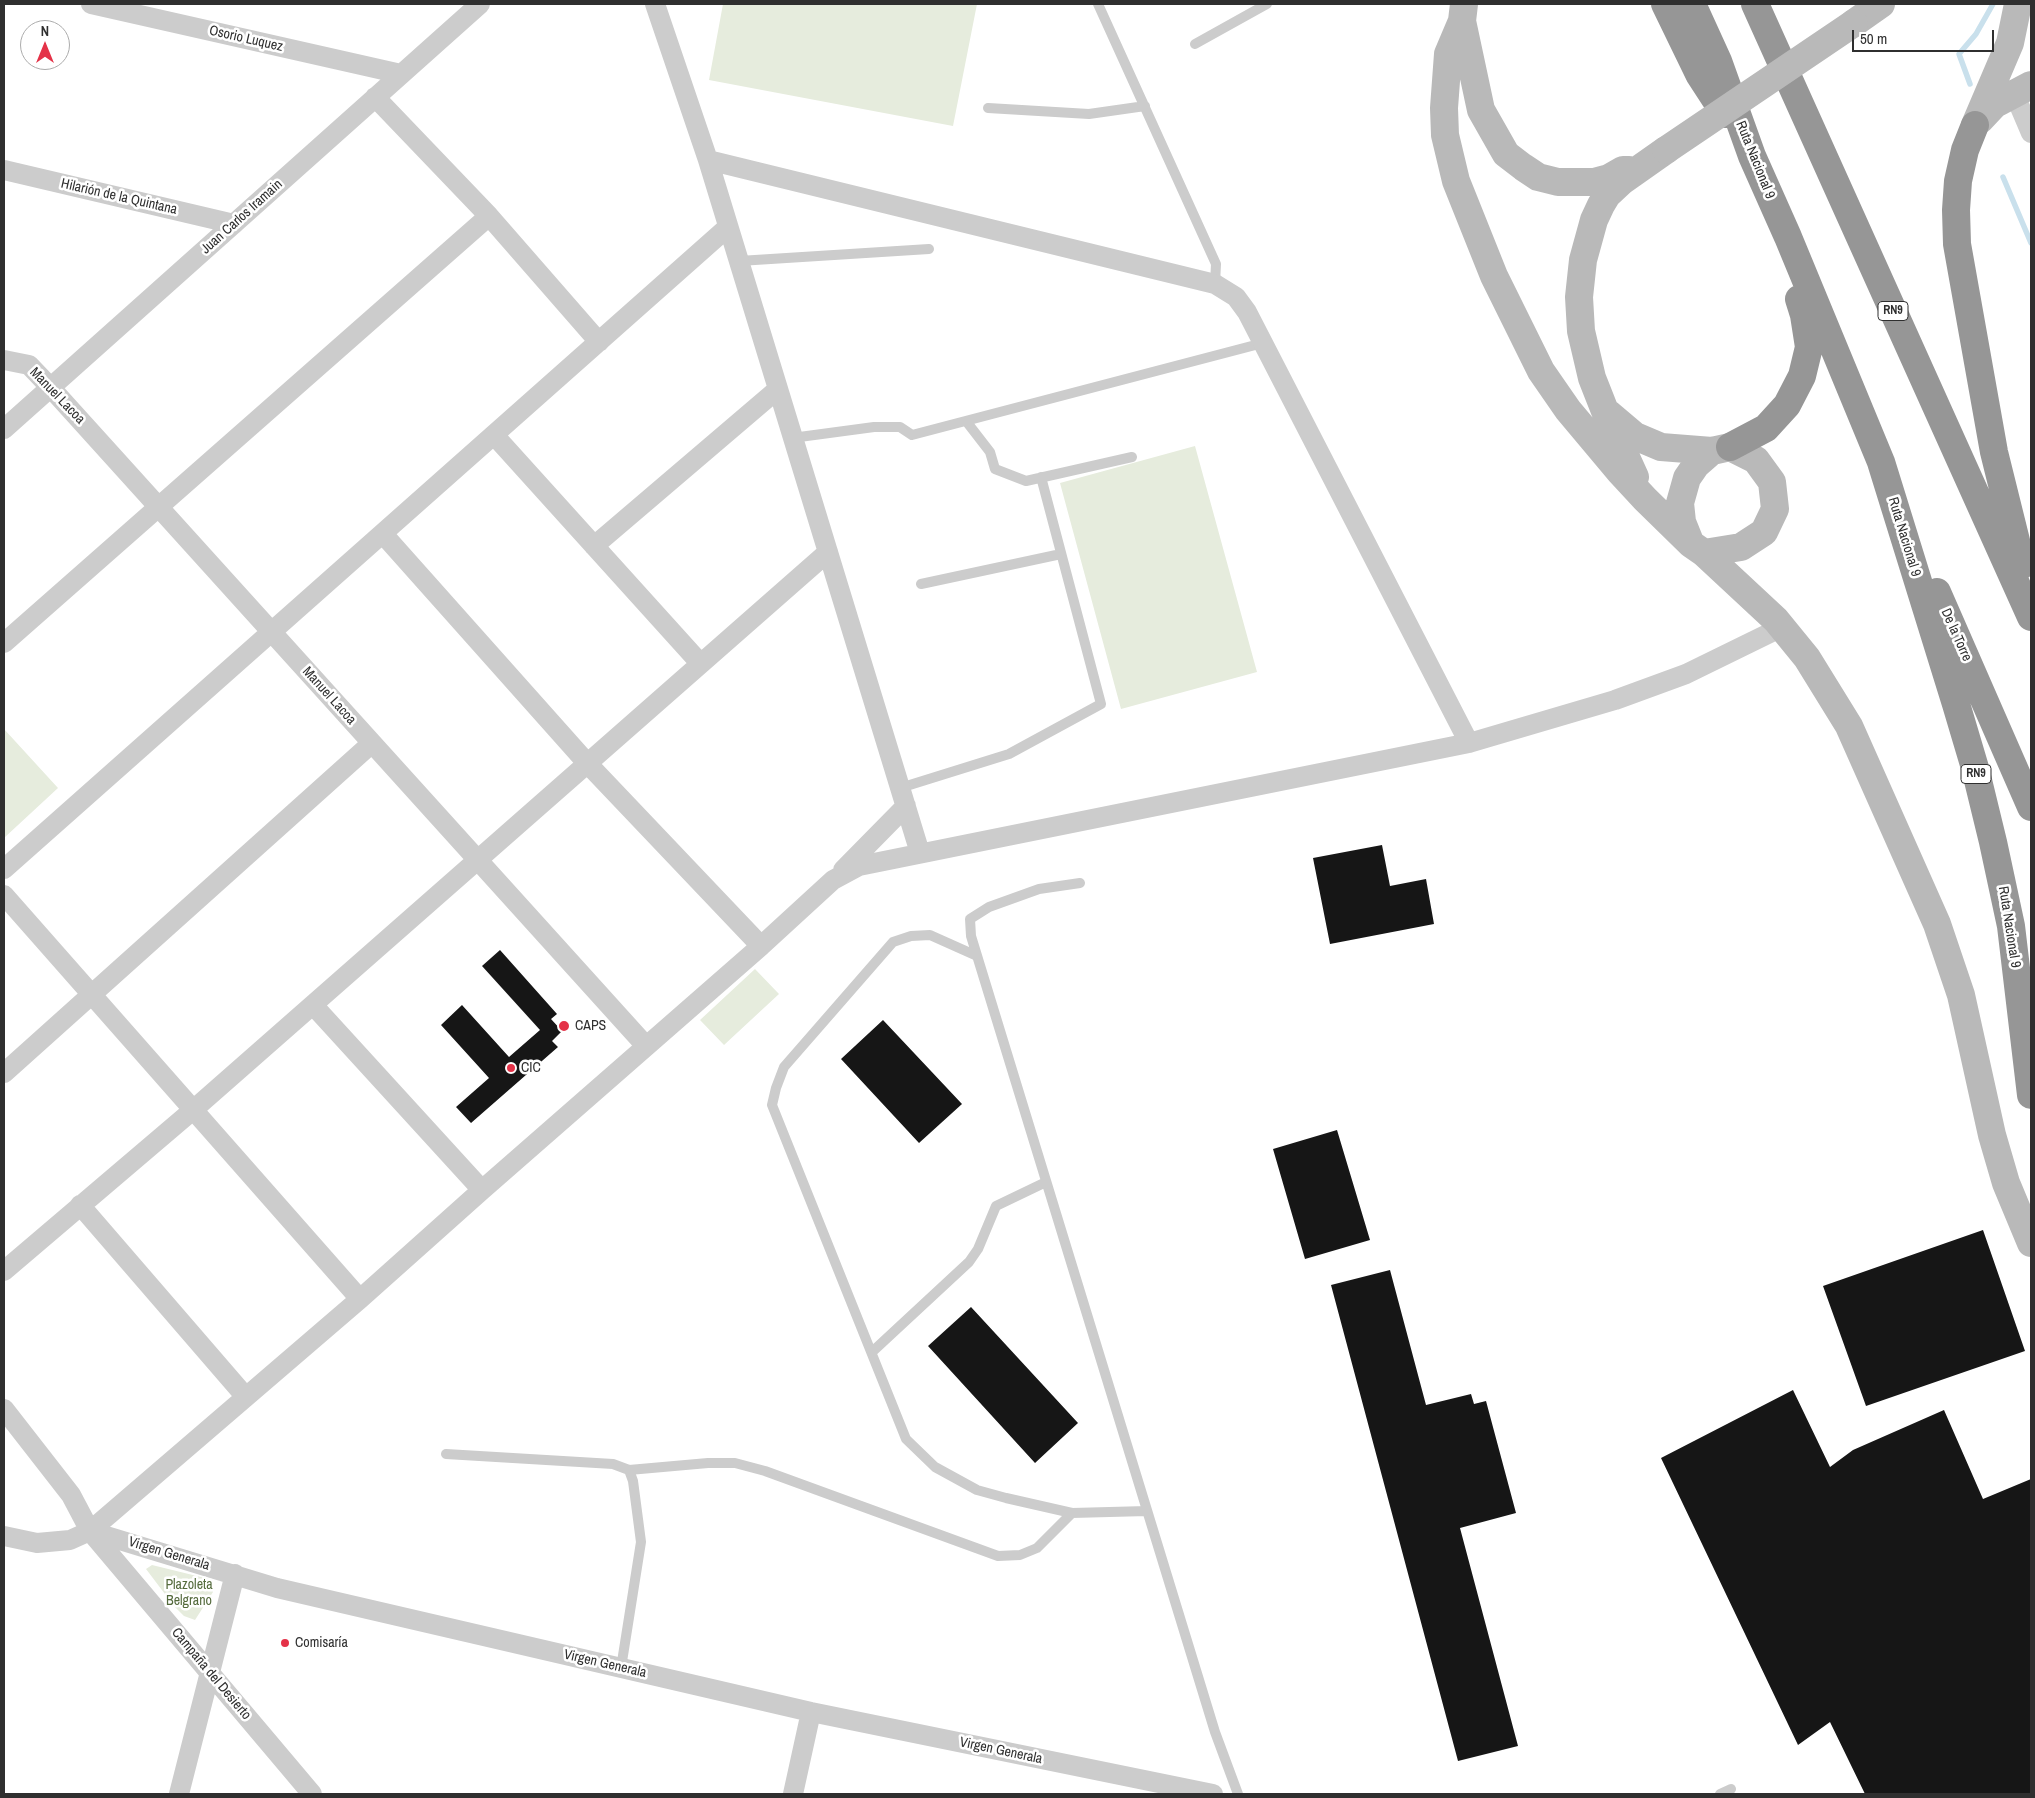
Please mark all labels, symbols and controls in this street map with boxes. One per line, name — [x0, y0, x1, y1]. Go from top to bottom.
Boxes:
north arrow — [20, 20, 70, 70]
scale bar — [1855, 20, 1998, 52]
text: N — [41, 22, 49, 40]
street label: Osorio Luquez — [207, 22, 285, 56]
text: 50 m — [1860, 28, 1887, 49]
street label: Ruta Nacional 9 — [1732, 119, 1778, 201]
street label: Hilarión de la Quintana — [59, 175, 179, 219]
street label: Juan Carlos Iramain — [198, 176, 286, 258]
road number: RN9 — [1878, 302, 1908, 321]
street label: Manuel Lacoa — [26, 364, 88, 428]
street label: Ruta Nacional 9 — [1884, 495, 1924, 579]
street label: De la Torre — [1937, 606, 1975, 664]
street label: Manuel Lacoa — [299, 664, 359, 728]
road number: RN9 — [1961, 764, 1991, 784]
street label: Ruta Nacional 9 — [1994, 885, 2024, 969]
place label: CAPS — [575, 1018, 606, 1034]
marker: CAPS — [557, 1019, 571, 1033]
place label: CIC — [521, 1060, 541, 1076]
marker: CIC — [505, 1062, 517, 1074]
street label: Virgen Generala — [126, 1534, 212, 1574]
park label: Plazoleta Belgrano — [165, 1577, 213, 1610]
street label: Campaña del Desierto — [168, 1625, 254, 1723]
place label: Comisaría — [295, 1635, 348, 1651]
marker: Comisaría — [279, 1637, 291, 1649]
street label: Virgen Generala — [562, 1646, 648, 1682]
street label: Virgen Generala — [958, 1734, 1044, 1768]

